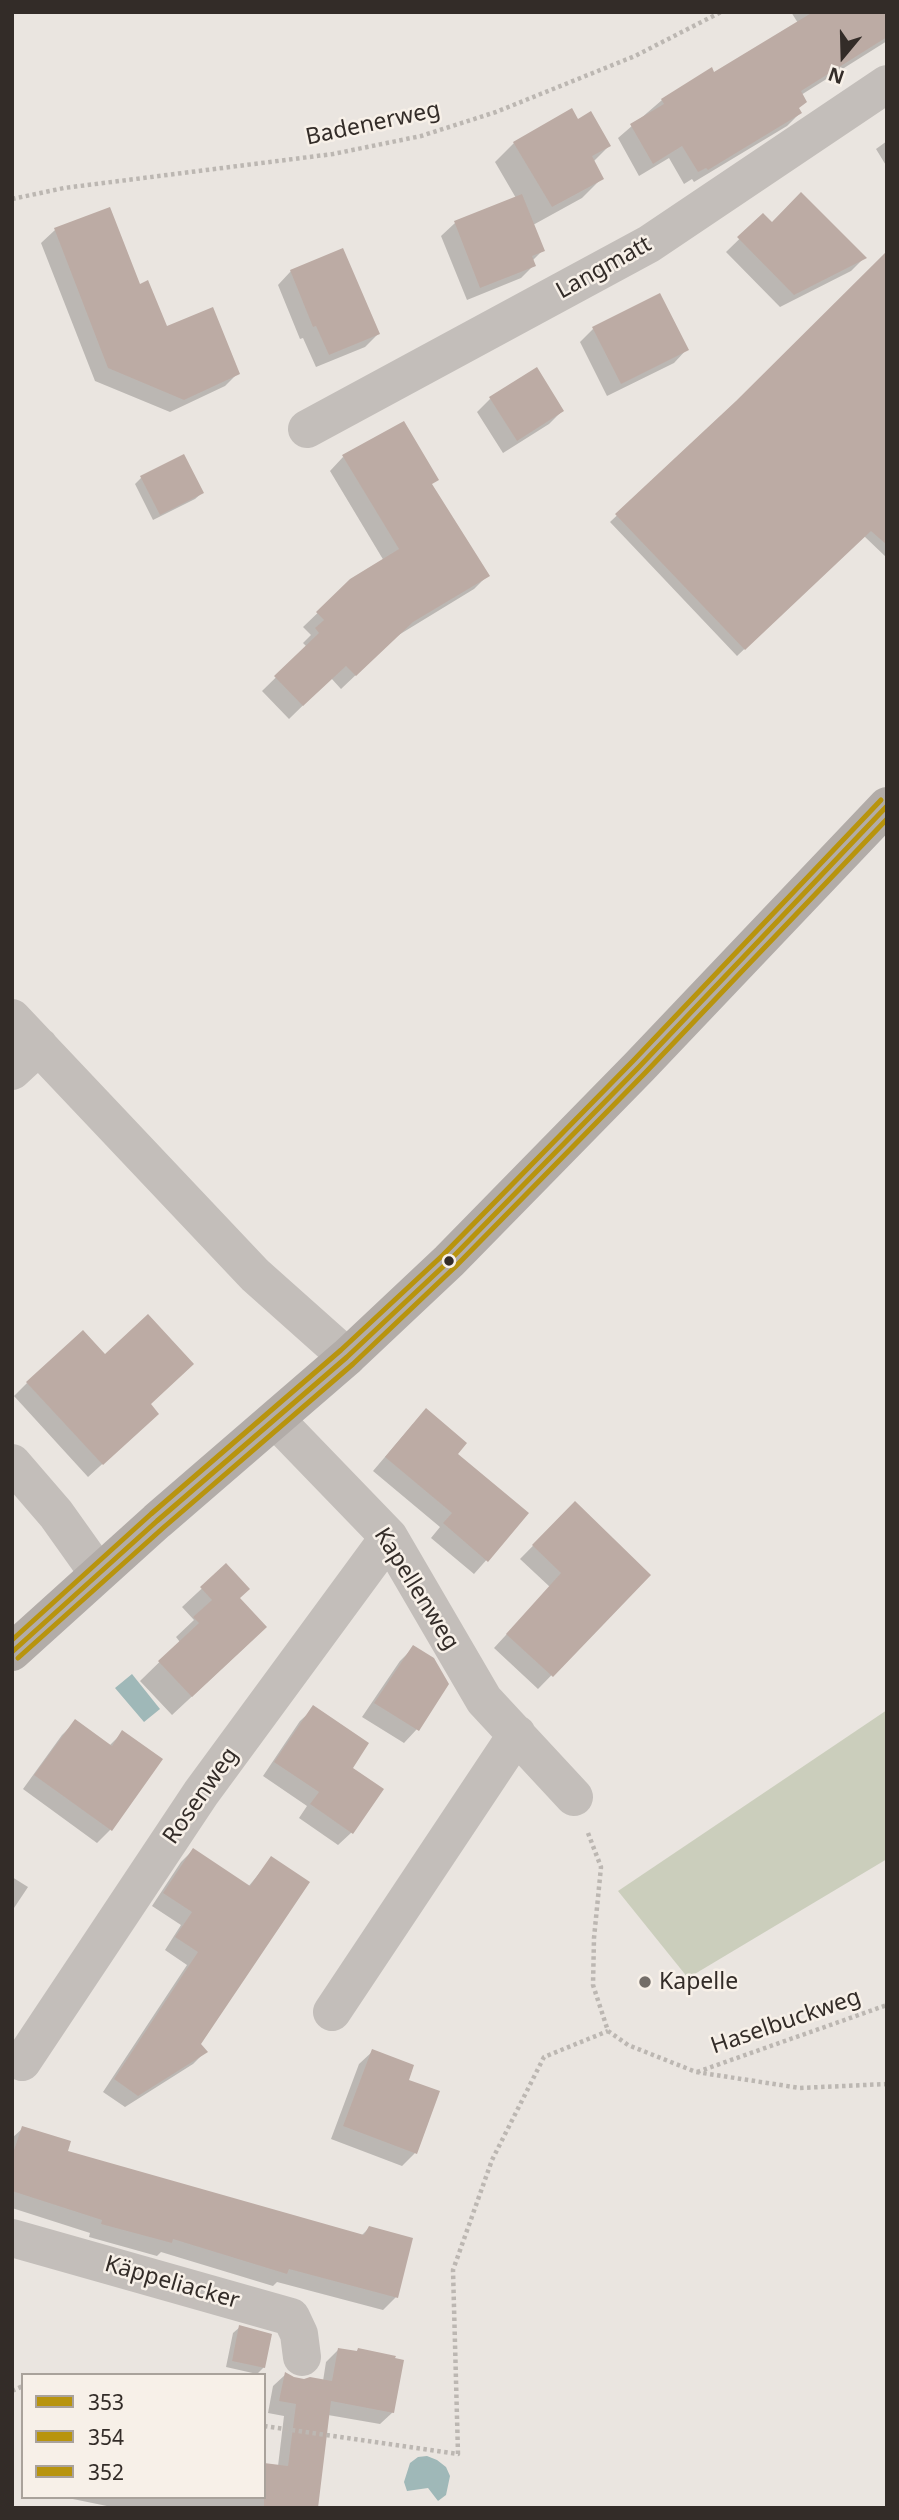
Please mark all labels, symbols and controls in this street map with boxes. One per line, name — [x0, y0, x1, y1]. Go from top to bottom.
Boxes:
north arrow — [808, 21, 878, 91]
text: N — [825, 61, 848, 91]
street label: Badenerweg — [303, 96, 443, 152]
street label: Langmatt — [552, 231, 656, 305]
unlabelled marker — [442, 1254, 456, 1268]
street label: Kapellenweg — [368, 1523, 464, 1655]
street label: Rosenweg — [158, 1742, 244, 1850]
place label: Kapelle — [659, 1968, 738, 1996]
marker: Kapelle — [637, 1974, 653, 1990]
street label: Haselbuckweg — [707, 1983, 865, 2061]
street label: Käppeliacker — [101, 2251, 243, 2315]
legend — [21, 2373, 266, 2499]
text: 353 — [88, 2388, 124, 2416]
text: 354 — [88, 2423, 124, 2451]
text: 352 — [88, 2458, 124, 2486]

